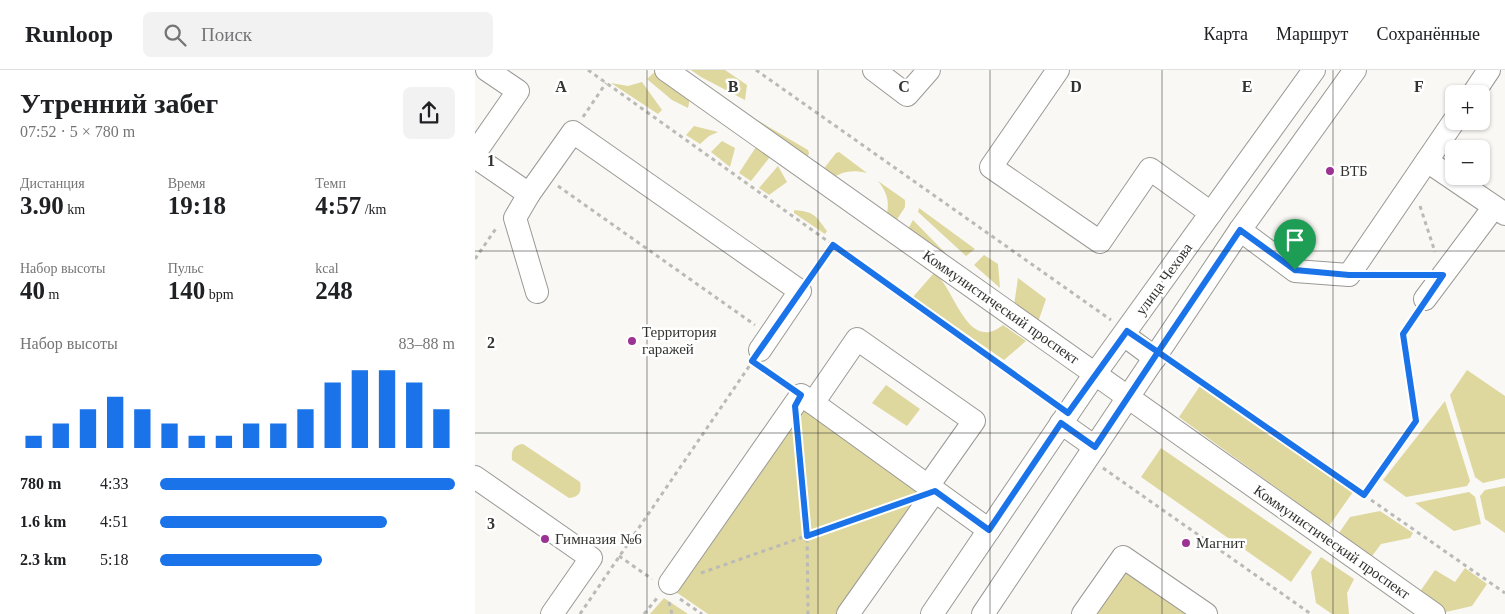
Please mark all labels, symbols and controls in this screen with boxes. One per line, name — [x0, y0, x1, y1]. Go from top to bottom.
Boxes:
search box — [143, 12, 493, 57]
text: Runloop — [25, 21, 113, 47]
icon: search — [161, 21, 189, 49]
text: Поиск — [201, 24, 252, 45]
text: Карта — [1203, 24, 1248, 44]
text: Маршрут — [1276, 24, 1348, 44]
text: Сохранённые — [1376, 24, 1480, 44]
text: A — [555, 78, 567, 95]
text: B — [728, 78, 739, 95]
text: C — [898, 78, 910, 95]
text: D — [1070, 78, 1082, 95]
text: E — [1242, 78, 1252, 95]
text: F — [1414, 78, 1424, 95]
map controls — [1445, 85, 1490, 185]
button: + — [1445, 85, 1490, 130]
button: share — [403, 87, 455, 139]
text: Утренний забег — [20, 88, 218, 119]
text: 07:52 · 5 × 780 m — [20, 123, 135, 140]
button: − — [1445, 140, 1490, 185]
text: 1 — [487, 152, 495, 169]
place label: ВТБ — [1340, 163, 1368, 179]
marker: ВТБ — [1324, 165, 1336, 177]
text: Дистанция — [20, 176, 85, 191]
text: Время — [168, 176, 206, 191]
text: Темп — [315, 176, 346, 191]
text: 3.90 — [20, 192, 64, 219]
text: 19:18 — [168, 192, 226, 219]
text: 4:57 — [315, 192, 361, 219]
text: km — [64, 202, 85, 217]
text: /km — [361, 202, 386, 217]
pin — [1274, 219, 1316, 270]
icon: arrive — [1281, 226, 1309, 254]
street label: улица Чехова — [1133, 240, 1196, 318]
street label: Коммунистический проспект — [920, 247, 1083, 367]
text: Набор высоты — [20, 261, 106, 276]
text: Пульс — [168, 261, 204, 276]
text: kcal — [315, 261, 339, 276]
text: 40 — [20, 277, 45, 304]
text: 140 — [168, 277, 205, 304]
text: 248 — [315, 277, 353, 304]
text: m — [45, 287, 59, 302]
text: bpm — [205, 287, 234, 302]
place label: Территория гаражей — [642, 324, 717, 357]
text: 2 — [487, 334, 495, 351]
text: Набор высоты — [20, 335, 118, 352]
text: 83–88 m — [399, 335, 455, 352]
marker: Территория гаражей — [626, 335, 638, 347]
text: 780 m — [20, 475, 61, 492]
text: 4:33 — [100, 475, 128, 492]
street label: Коммунистический проспект — [1251, 482, 1414, 602]
text: 1.6 km — [20, 513, 66, 530]
text: 4:51 — [100, 513, 128, 530]
text: 3 — [487, 515, 495, 532]
place label: Гимназия №6 — [555, 531, 642, 547]
marker: Гимназия №6 — [539, 533, 551, 545]
place label: Магнит — [1196, 535, 1245, 551]
marker: Магнит — [1180, 537, 1192, 549]
text: 2.3 km — [20, 551, 66, 568]
text: 5:18 — [100, 551, 128, 568]

